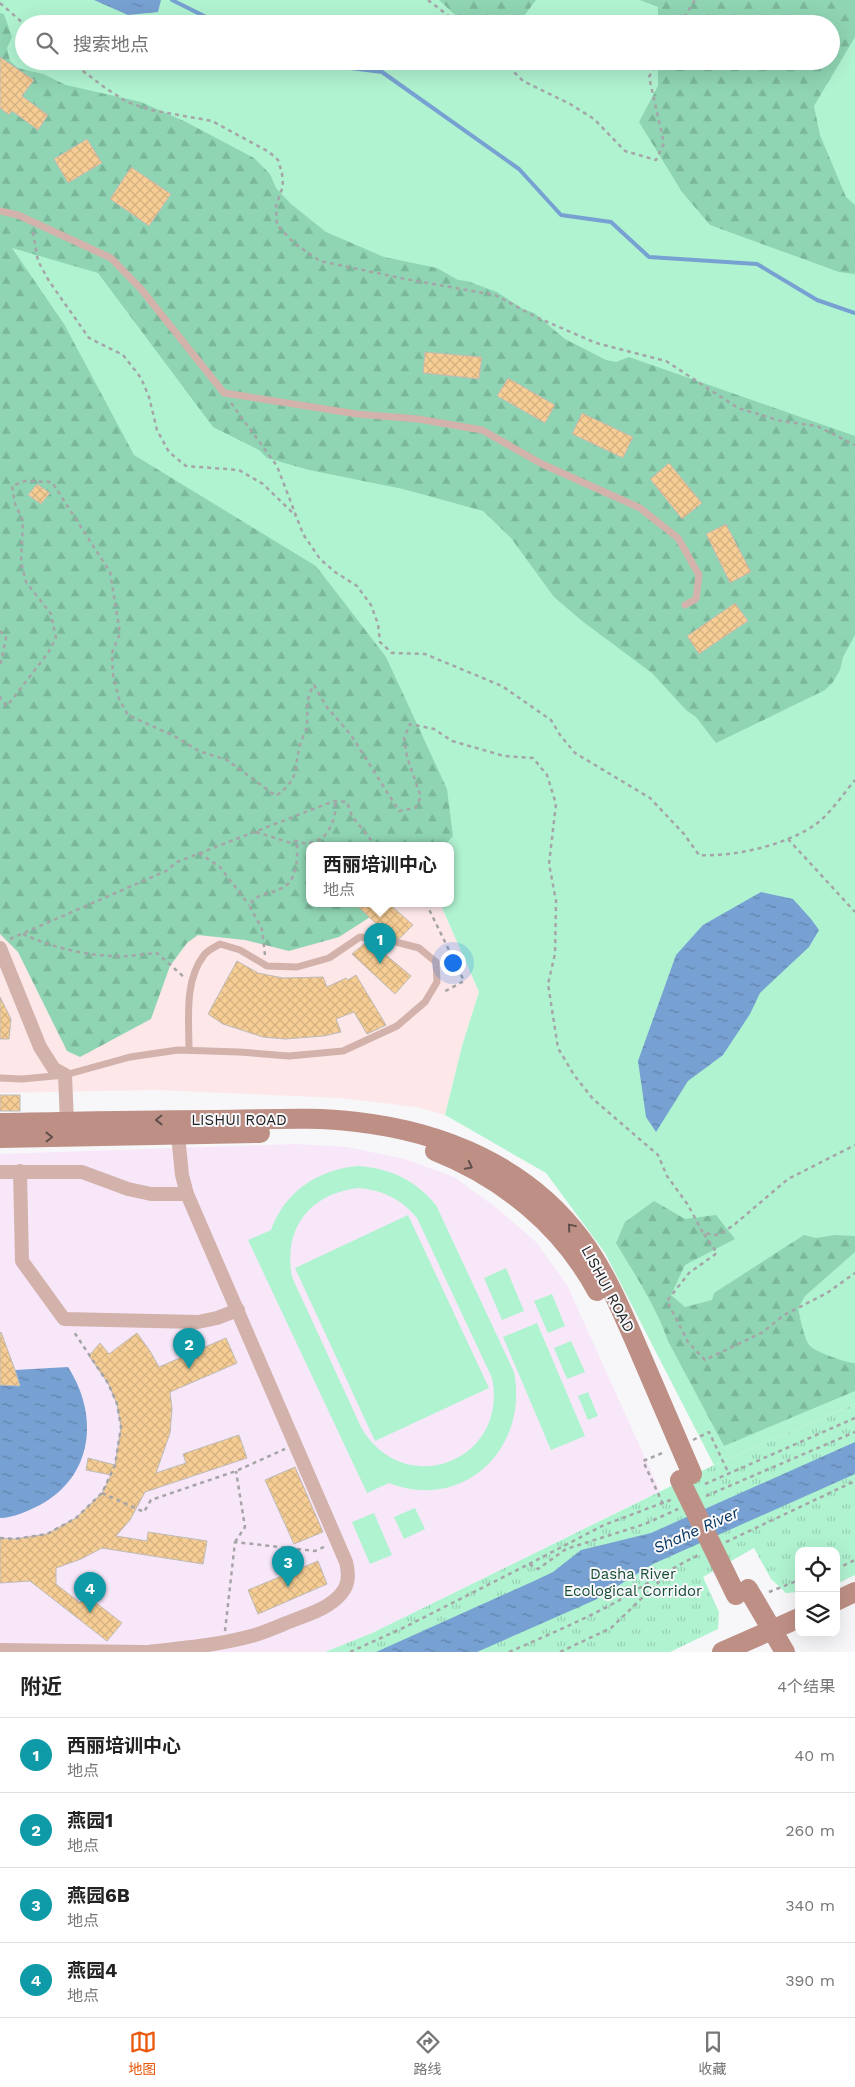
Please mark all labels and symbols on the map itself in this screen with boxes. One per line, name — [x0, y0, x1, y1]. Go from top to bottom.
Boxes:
pin: 1 — [364, 923, 396, 964]
your location — [440, 950, 466, 976]
street label: LISHUI ROAD — [191, 1111, 287, 1129]
one-way arrow — [155, 1115, 163, 1125]
one-way arrow — [45, 1132, 53, 1142]
one-way arrow — [463, 1160, 472, 1170]
one-way arrow — [568, 1224, 577, 1233]
street label: LISHUI ROAD — [578, 1243, 638, 1335]
pin: 2 — [173, 1328, 205, 1369]
water label: Shahe River — [650, 1502, 742, 1557]
pin: 3 — [272, 1546, 304, 1587]
park label: Dasha River Ecological Corridor — [564, 1565, 702, 1600]
pin: 4 — [74, 1572, 106, 1613]

